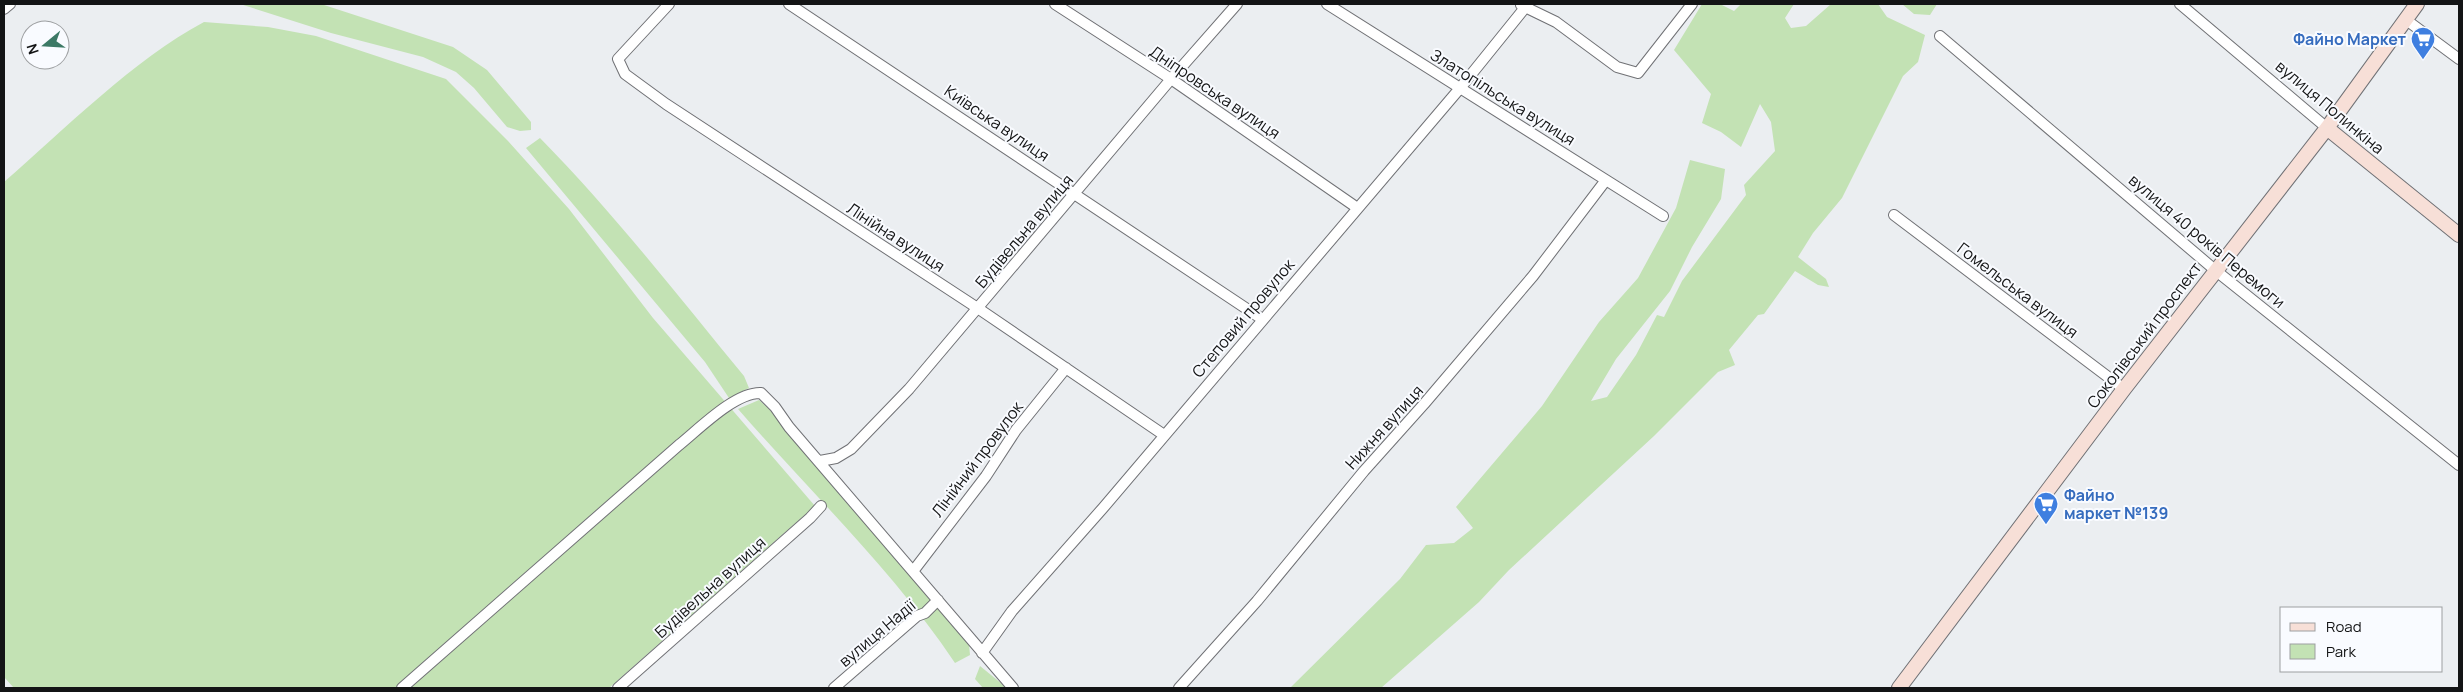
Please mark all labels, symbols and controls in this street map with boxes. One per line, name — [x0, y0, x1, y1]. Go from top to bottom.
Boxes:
north arrow — [20, 20, 70, 70]
supermarket icon: Файно Маркет — [2410, 26, 2436, 60]
place label: Файно Маркет — [2293, 28, 2406, 50]
street label: Дніпровська вулиця — [1146, 40, 1284, 144]
text: N — [22, 41, 43, 57]
street label: Златопільська вулиця — [1426, 43, 1580, 151]
street label: вулиця Полинкіна — [2271, 55, 2389, 159]
street label: Київська вулиця — [940, 80, 1054, 166]
street label: вулиця 40 років Перемоги — [2124, 169, 2290, 313]
street label: Будівельна вулиця — [970, 170, 1078, 292]
street label: Лінійна вулиця — [843, 197, 949, 277]
street label: Гомельська вулиця — [1953, 237, 2083, 343]
street label: Степовий провулок — [1187, 253, 1300, 382]
street label: Соколівський проспект — [2082, 257, 2206, 413]
street label: Нижня вулиця — [1340, 380, 1428, 474]
street label: Лінійний провулок — [926, 396, 1028, 521]
place label: Файно маркет №139 — [2064, 484, 2168, 524]
supermarket icon: Файно маркет №139 — [2033, 491, 2059, 525]
street label: Будівельна вулиця — [650, 531, 770, 643]
street label: вулиця Надії — [834, 594, 921, 672]
legend — [2280, 607, 2443, 672]
text: Road — [2326, 616, 2362, 637]
text: Park — [2326, 641, 2356, 662]

